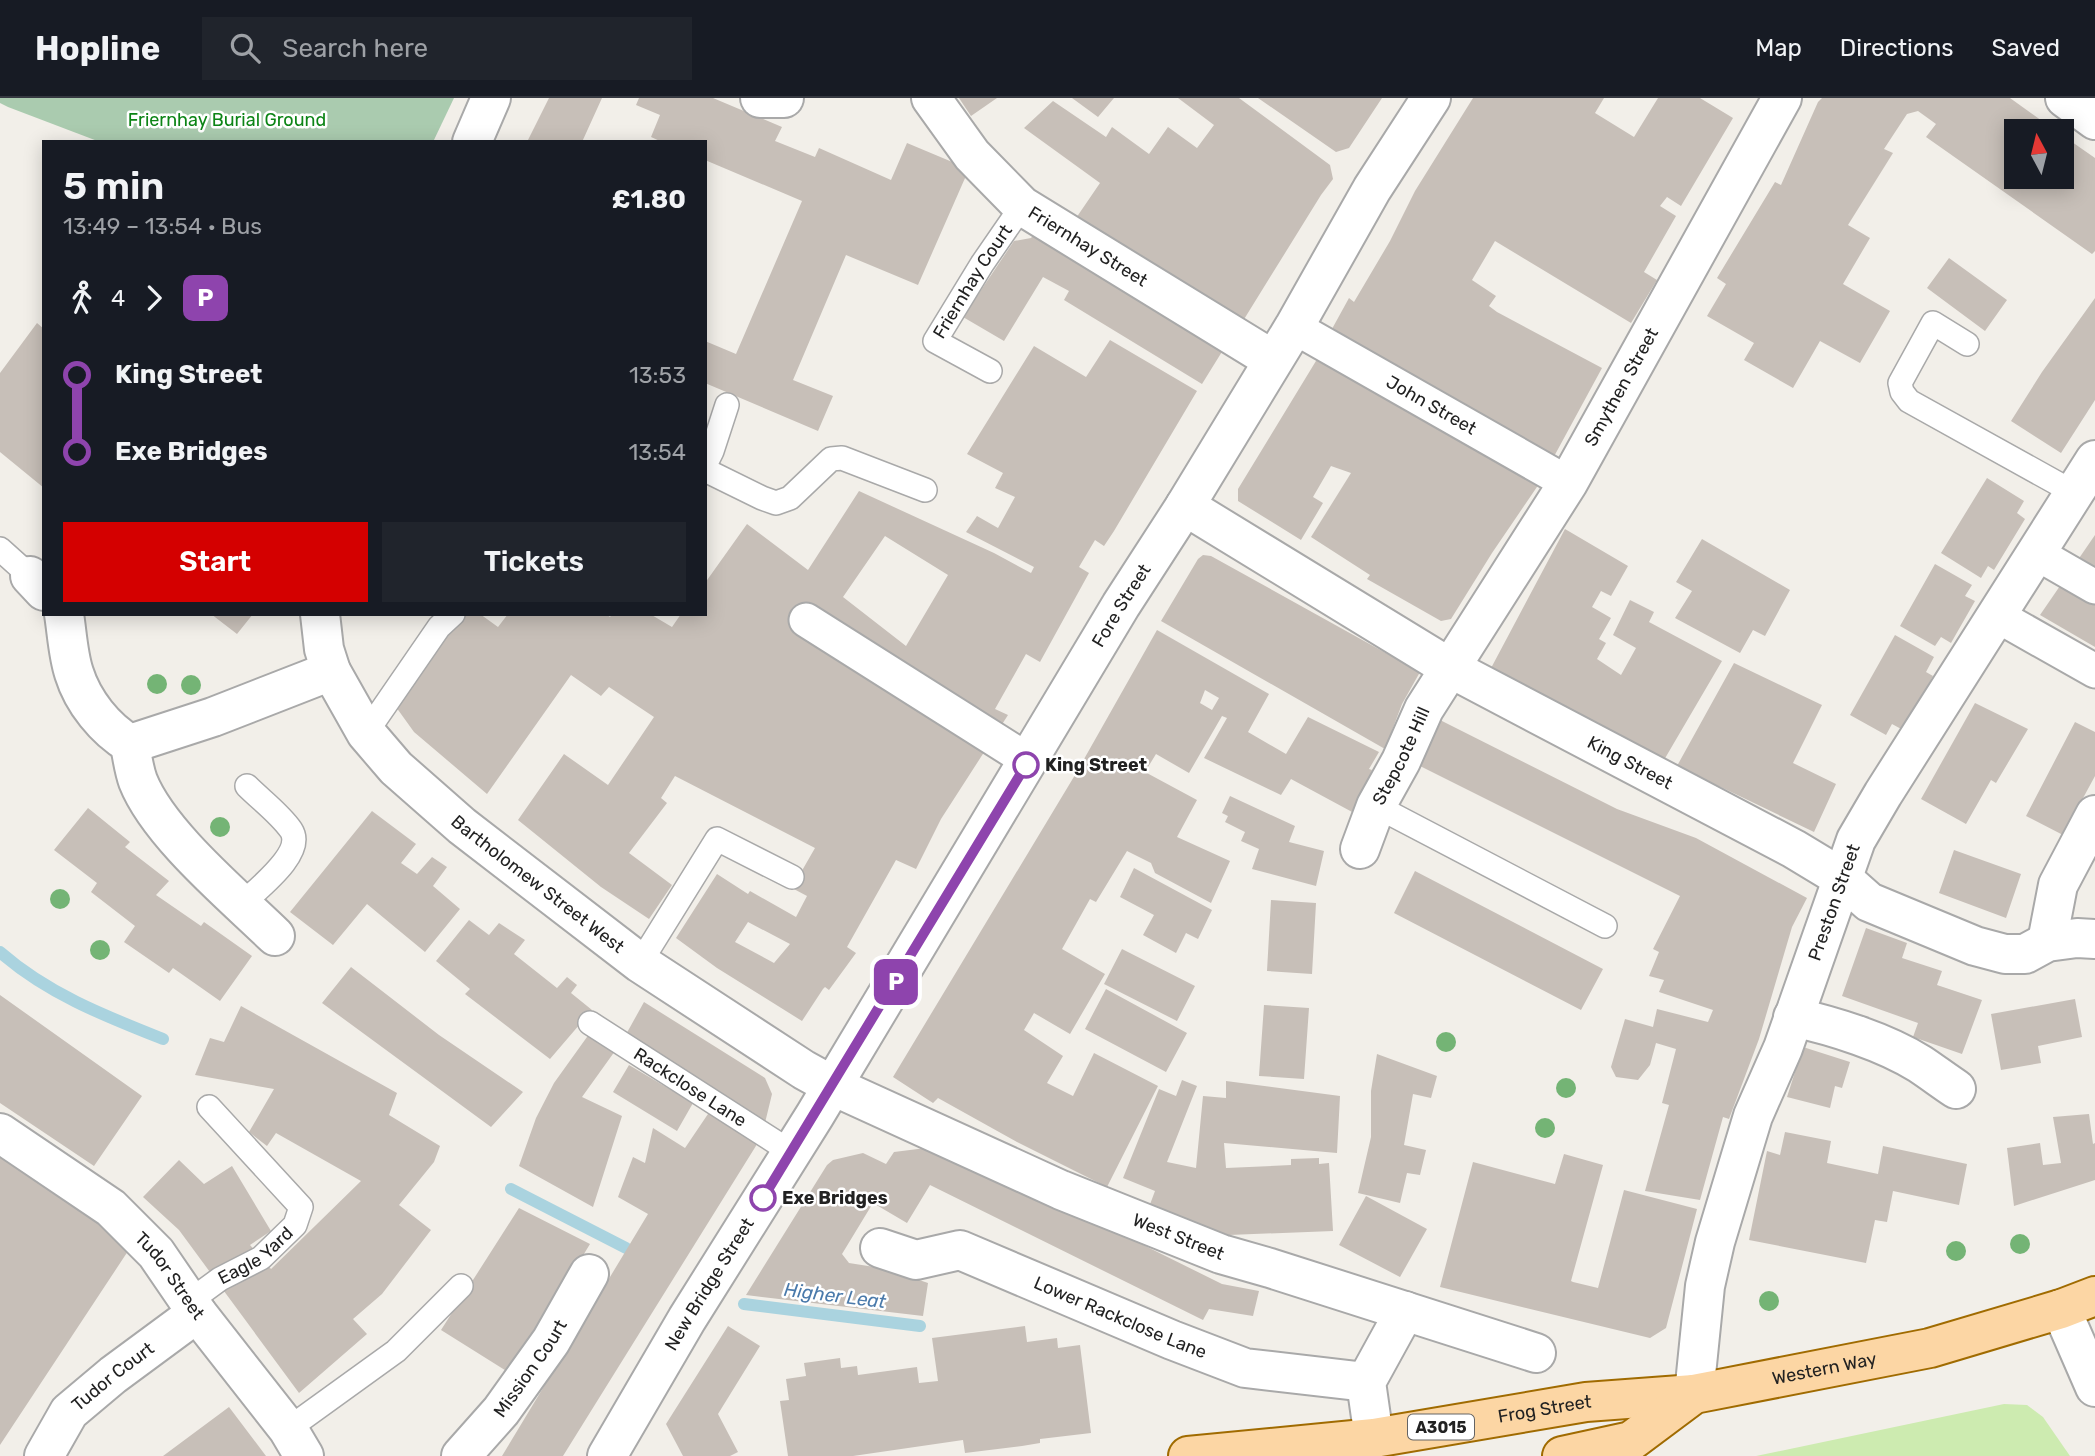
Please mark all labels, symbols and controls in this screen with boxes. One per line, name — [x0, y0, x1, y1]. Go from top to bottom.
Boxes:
search box — [202, 17, 692, 80]
text: Hopline — [35, 29, 160, 68]
icon: search — [226, 29, 264, 67]
text: Search here — [282, 33, 428, 64]
text: Map — [1755, 34, 1802, 62]
text: Directions — [1840, 34, 1953, 62]
text: Saved — [1991, 34, 2060, 62]
park label: Friernhay Burial Ground — [128, 109, 326, 131]
north arrow — [2004, 119, 2074, 189]
map controls — [2004, 119, 2074, 189]
text: 5 min — [63, 163, 164, 209]
text: £1.80 — [612, 184, 686, 215]
street label: Friernhay Street — [1024, 202, 1152, 291]
text: 13:49 – 13:54 · Bus — [63, 212, 262, 240]
street label: Friernhay Court — [928, 220, 1017, 343]
icon: walk — [63, 279, 101, 317]
icon: forward — [135, 279, 173, 317]
text: 4 — [111, 284, 125, 312]
text: P — [197, 284, 214, 312]
street label: Smythen Street — [1580, 324, 1663, 450]
text: King Street — [115, 359, 262, 390]
text: 13:53 — [629, 361, 686, 389]
street label: John Street — [1382, 371, 1480, 440]
text: Exe Bridges — [115, 436, 268, 467]
text: 13:54 — [629, 438, 686, 466]
button: Start — [63, 522, 368, 602]
button: Tickets — [382, 522, 686, 602]
street label: Fore Street — [1087, 560, 1156, 651]
street label: Stepcote Hill — [1368, 703, 1435, 809]
street label: King Street — [1584, 731, 1676, 794]
marker: King Street — [1013, 752, 1039, 778]
place label: King Street — [1045, 754, 1147, 776]
street label: Bartholomew Street West — [447, 811, 629, 958]
street label: Preston Street — [1803, 841, 1865, 964]
line badge: P — [873, 959, 919, 1005]
text: P — [888, 968, 904, 996]
street label: Rackclose Lane — [630, 1043, 751, 1132]
marker: Exe Bridges — [750, 1185, 776, 1211]
place label: Exe Bridges — [782, 1187, 888, 1209]
street label: West Street — [1129, 1209, 1227, 1265]
street label: New Bridge Street — [660, 1214, 759, 1355]
street label: Eagle Yard — [214, 1222, 298, 1289]
street label: Tudor Street — [130, 1227, 209, 1324]
street label: Lower Rackclose Lane — [1031, 1272, 1210, 1363]
water label: Higher Leat — [783, 1278, 888, 1313]
street label: Mission Court — [489, 1316, 572, 1422]
street label: Tudor Court — [67, 1337, 158, 1416]
street label: Western Way — [1770, 1348, 1879, 1390]
street label: Frog Street — [1496, 1391, 1592, 1428]
road number: A3015 — [1408, 1414, 1474, 1440]

